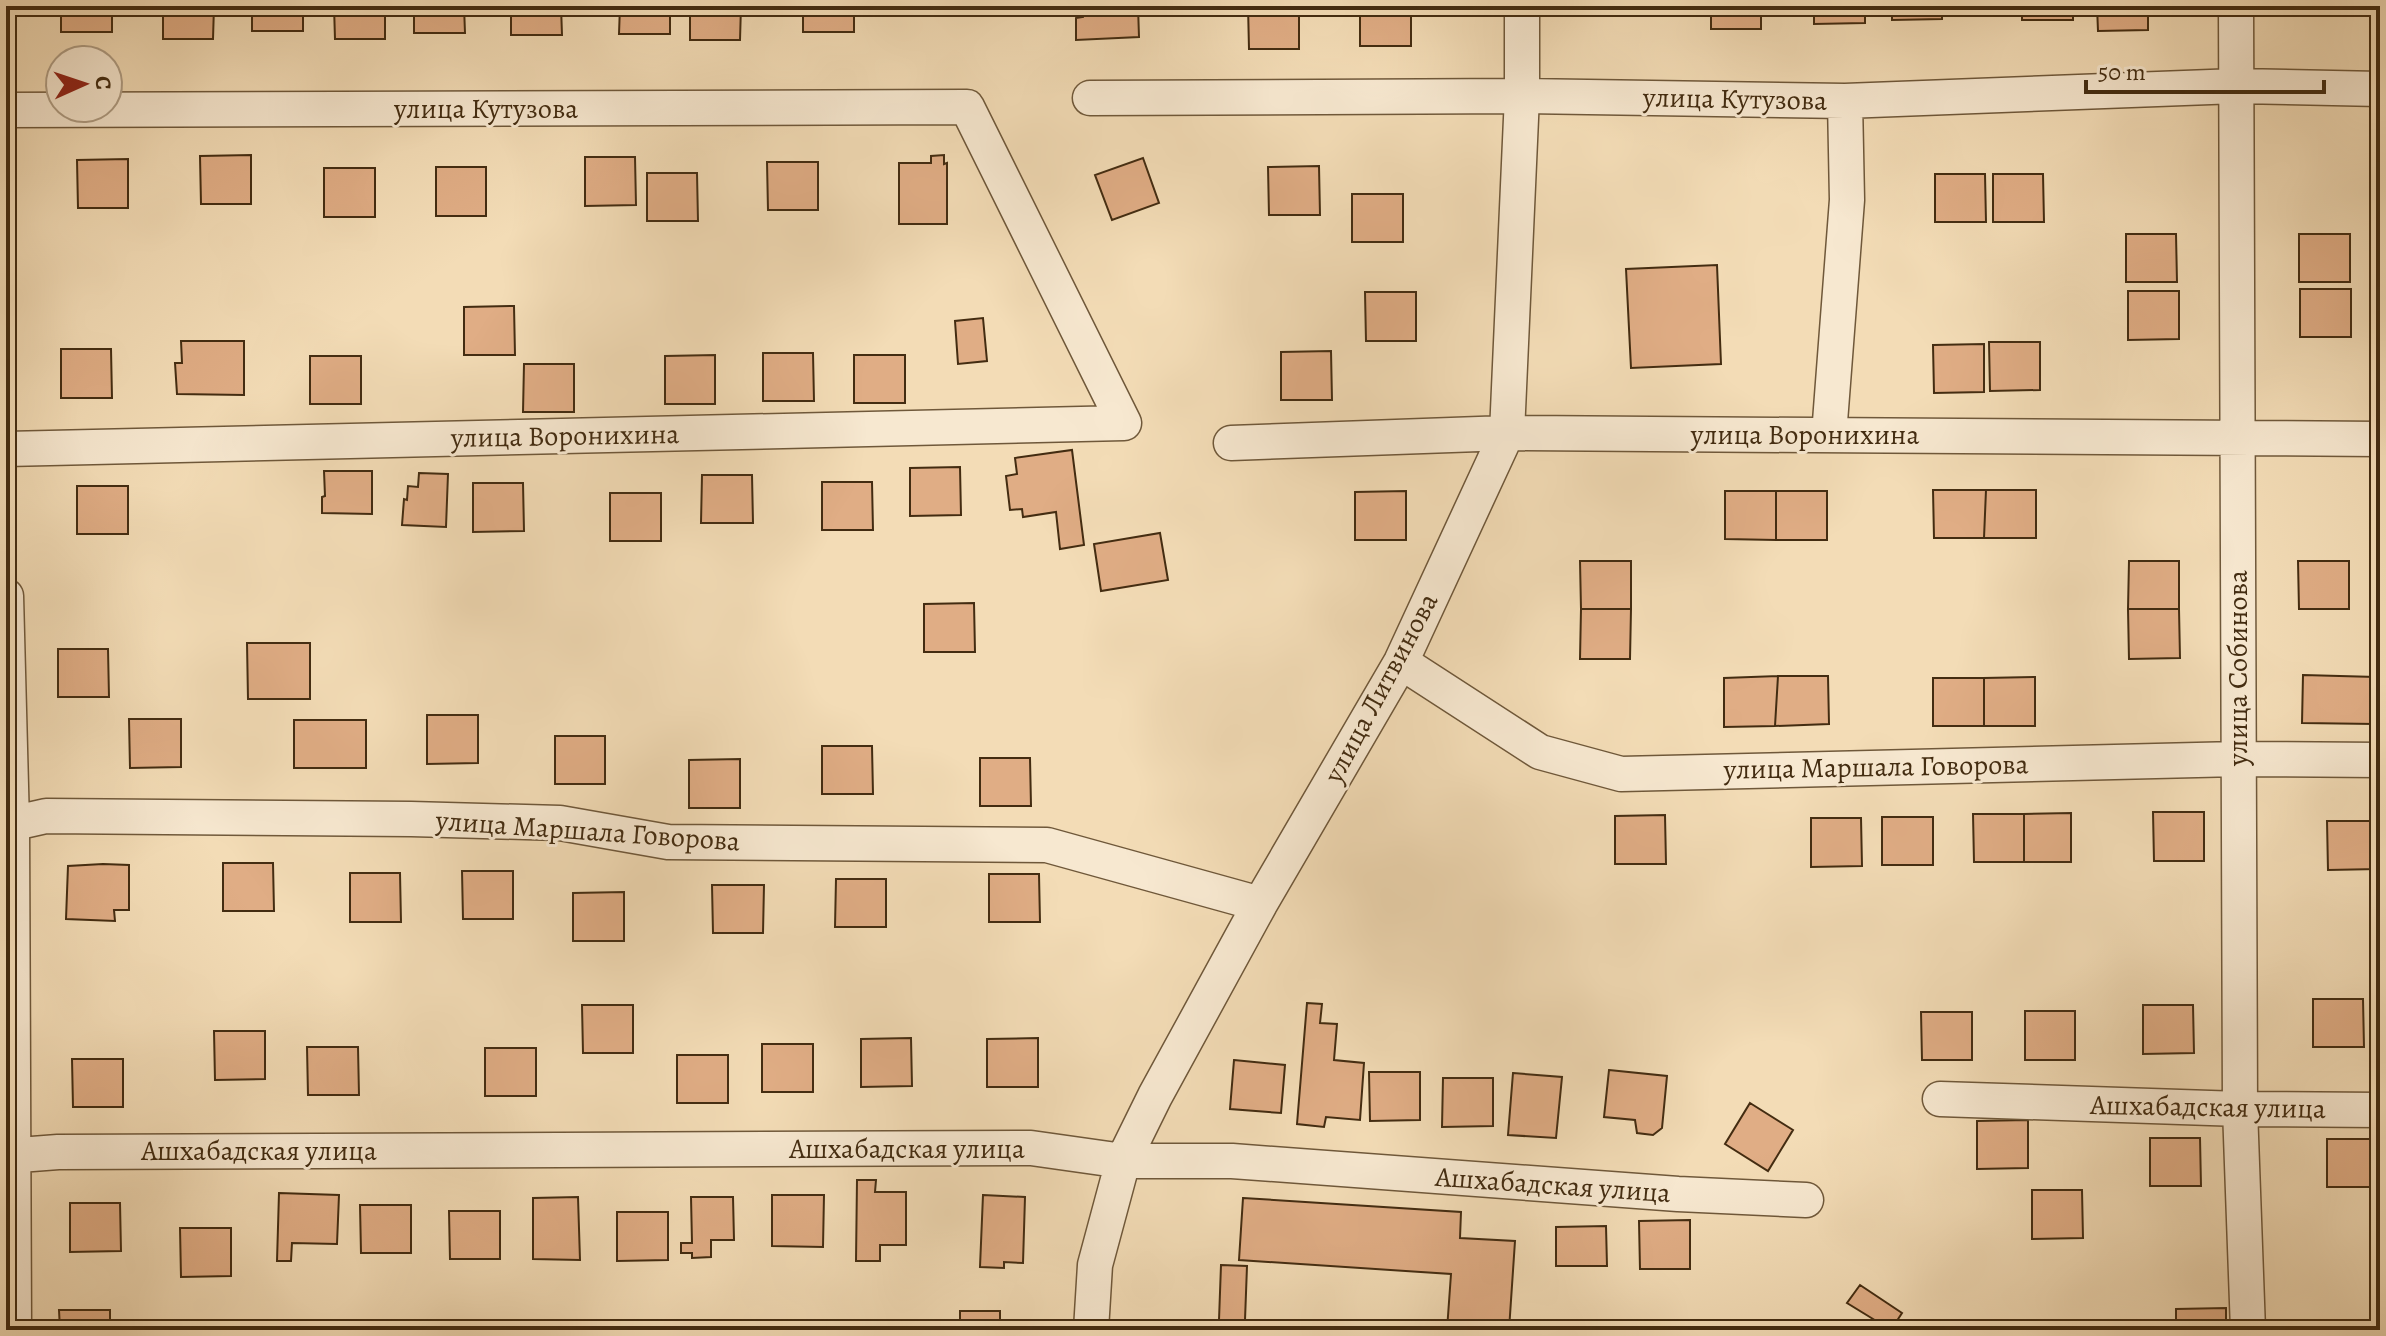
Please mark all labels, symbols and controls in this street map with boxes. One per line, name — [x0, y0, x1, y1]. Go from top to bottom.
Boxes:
north arrow — [44, 44, 124, 124]
scale bar — [2086, 44, 2324, 94]
text: 50 m — [2098, 56, 2146, 88]
text: С — [88, 75, 118, 91]
street label: улица Кутузова — [1642, 78, 1828, 120]
street label: улица Кутузова — [393, 90, 578, 128]
street label: улица Воронихина — [449, 415, 680, 457]
street label: улица Воронихина — [1690, 416, 1919, 454]
street label: улица Собинова — [2219, 570, 2257, 767]
street label: улица Литвинова — [1314, 586, 1447, 791]
street label: улица Маршала Говорова — [1722, 745, 2029, 789]
street label: улица Маршала Говорова — [434, 801, 741, 861]
street label: Ашхабадская улица — [2089, 1086, 2326, 1128]
street label: Ашхабадская улица — [788, 1130, 1025, 1168]
street label: Ашхабадская улица — [140, 1132, 377, 1170]
street label: Ашхабадская улица — [1433, 1158, 1672, 1212]

